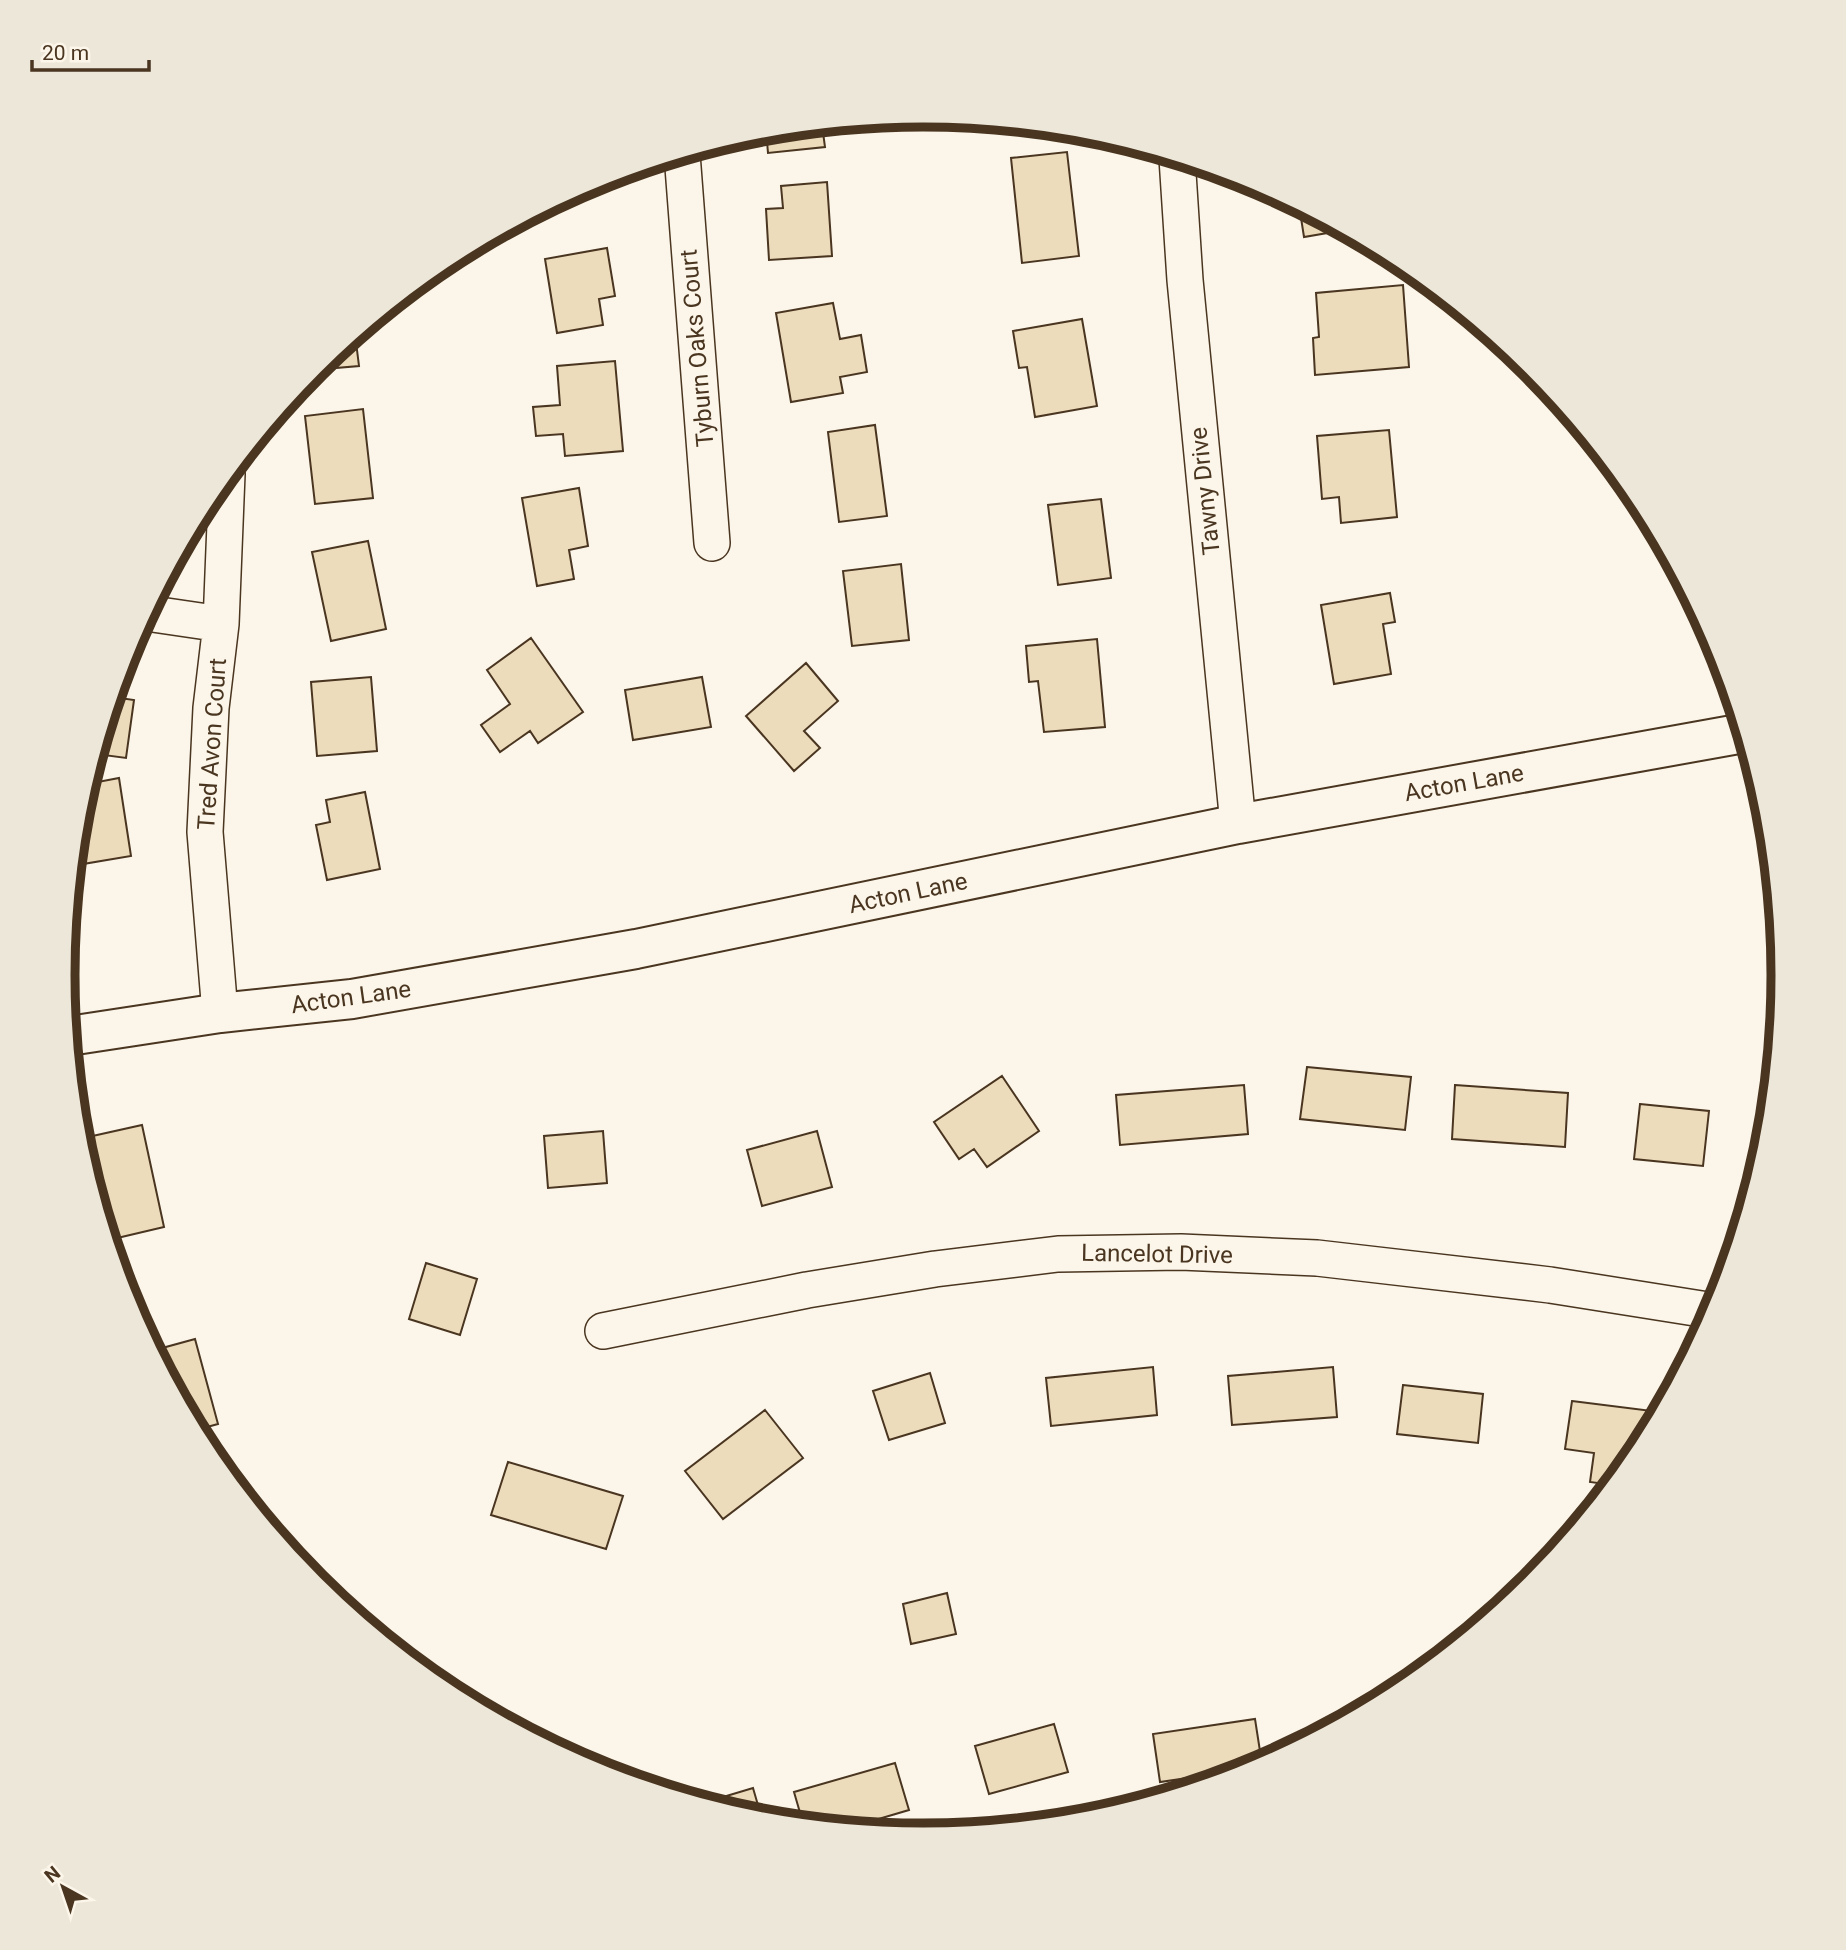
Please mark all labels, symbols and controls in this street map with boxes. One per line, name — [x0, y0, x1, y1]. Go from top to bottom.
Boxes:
scale bar — [32, 28, 149, 72]
text: 20 m — [42, 41, 89, 65]
street label: Tyburn Oaks Court — [674, 248, 720, 448]
street label: Tawny Drive — [1184, 426, 1226, 556]
street label: Tred Avon Court — [192, 657, 232, 831]
street label: Acton Lane — [1402, 759, 1526, 807]
street label: Acton Lane — [846, 867, 970, 919]
street label: Acton Lane — [289, 975, 413, 1019]
street label: Lancelot Drive — [1081, 1239, 1233, 1269]
north arrow — [28, 1852, 98, 1922]
text: N — [40, 1861, 65, 1887]

